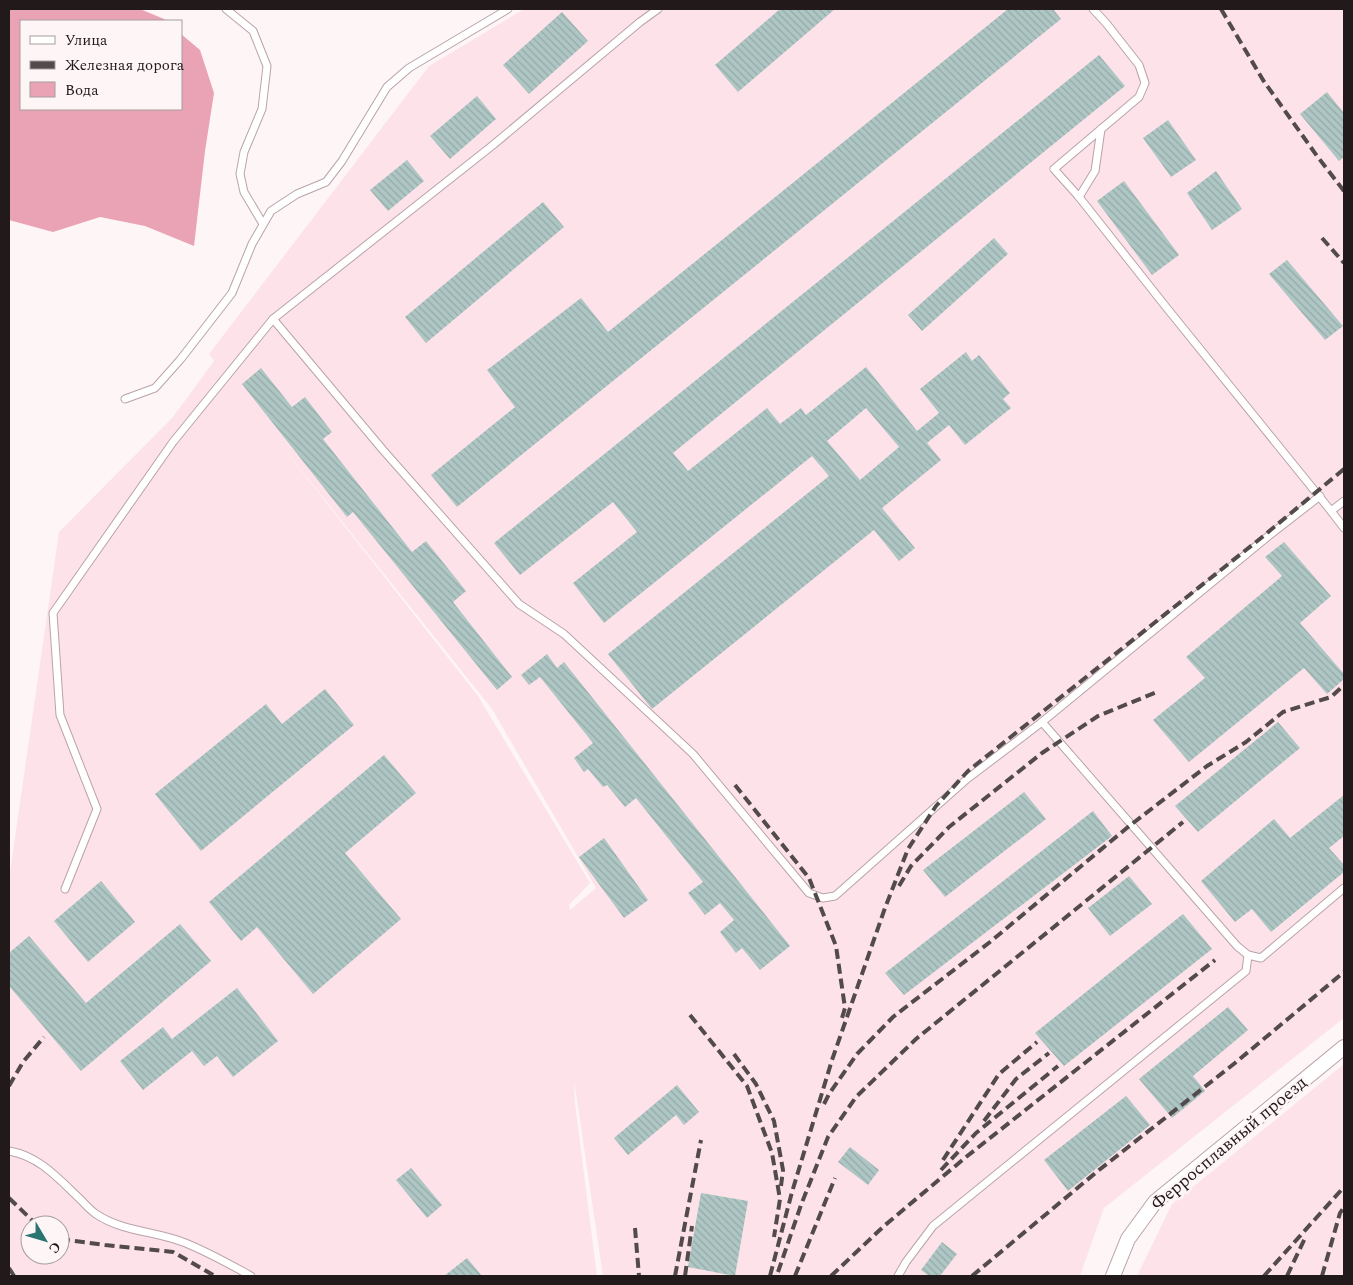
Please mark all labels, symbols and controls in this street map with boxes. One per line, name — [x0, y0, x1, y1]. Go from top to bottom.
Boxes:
legend — [20, 20, 182, 110]
text: Улица — [65, 29, 108, 52]
text: Железная дорога — [65, 54, 185, 77]
text: Вода — [65, 79, 99, 102]
street label: Ферросплавный проезд — [1145, 1069, 1313, 1217]
north arrow — [20, 1215, 70, 1265]
text: С — [44, 1237, 66, 1258]

